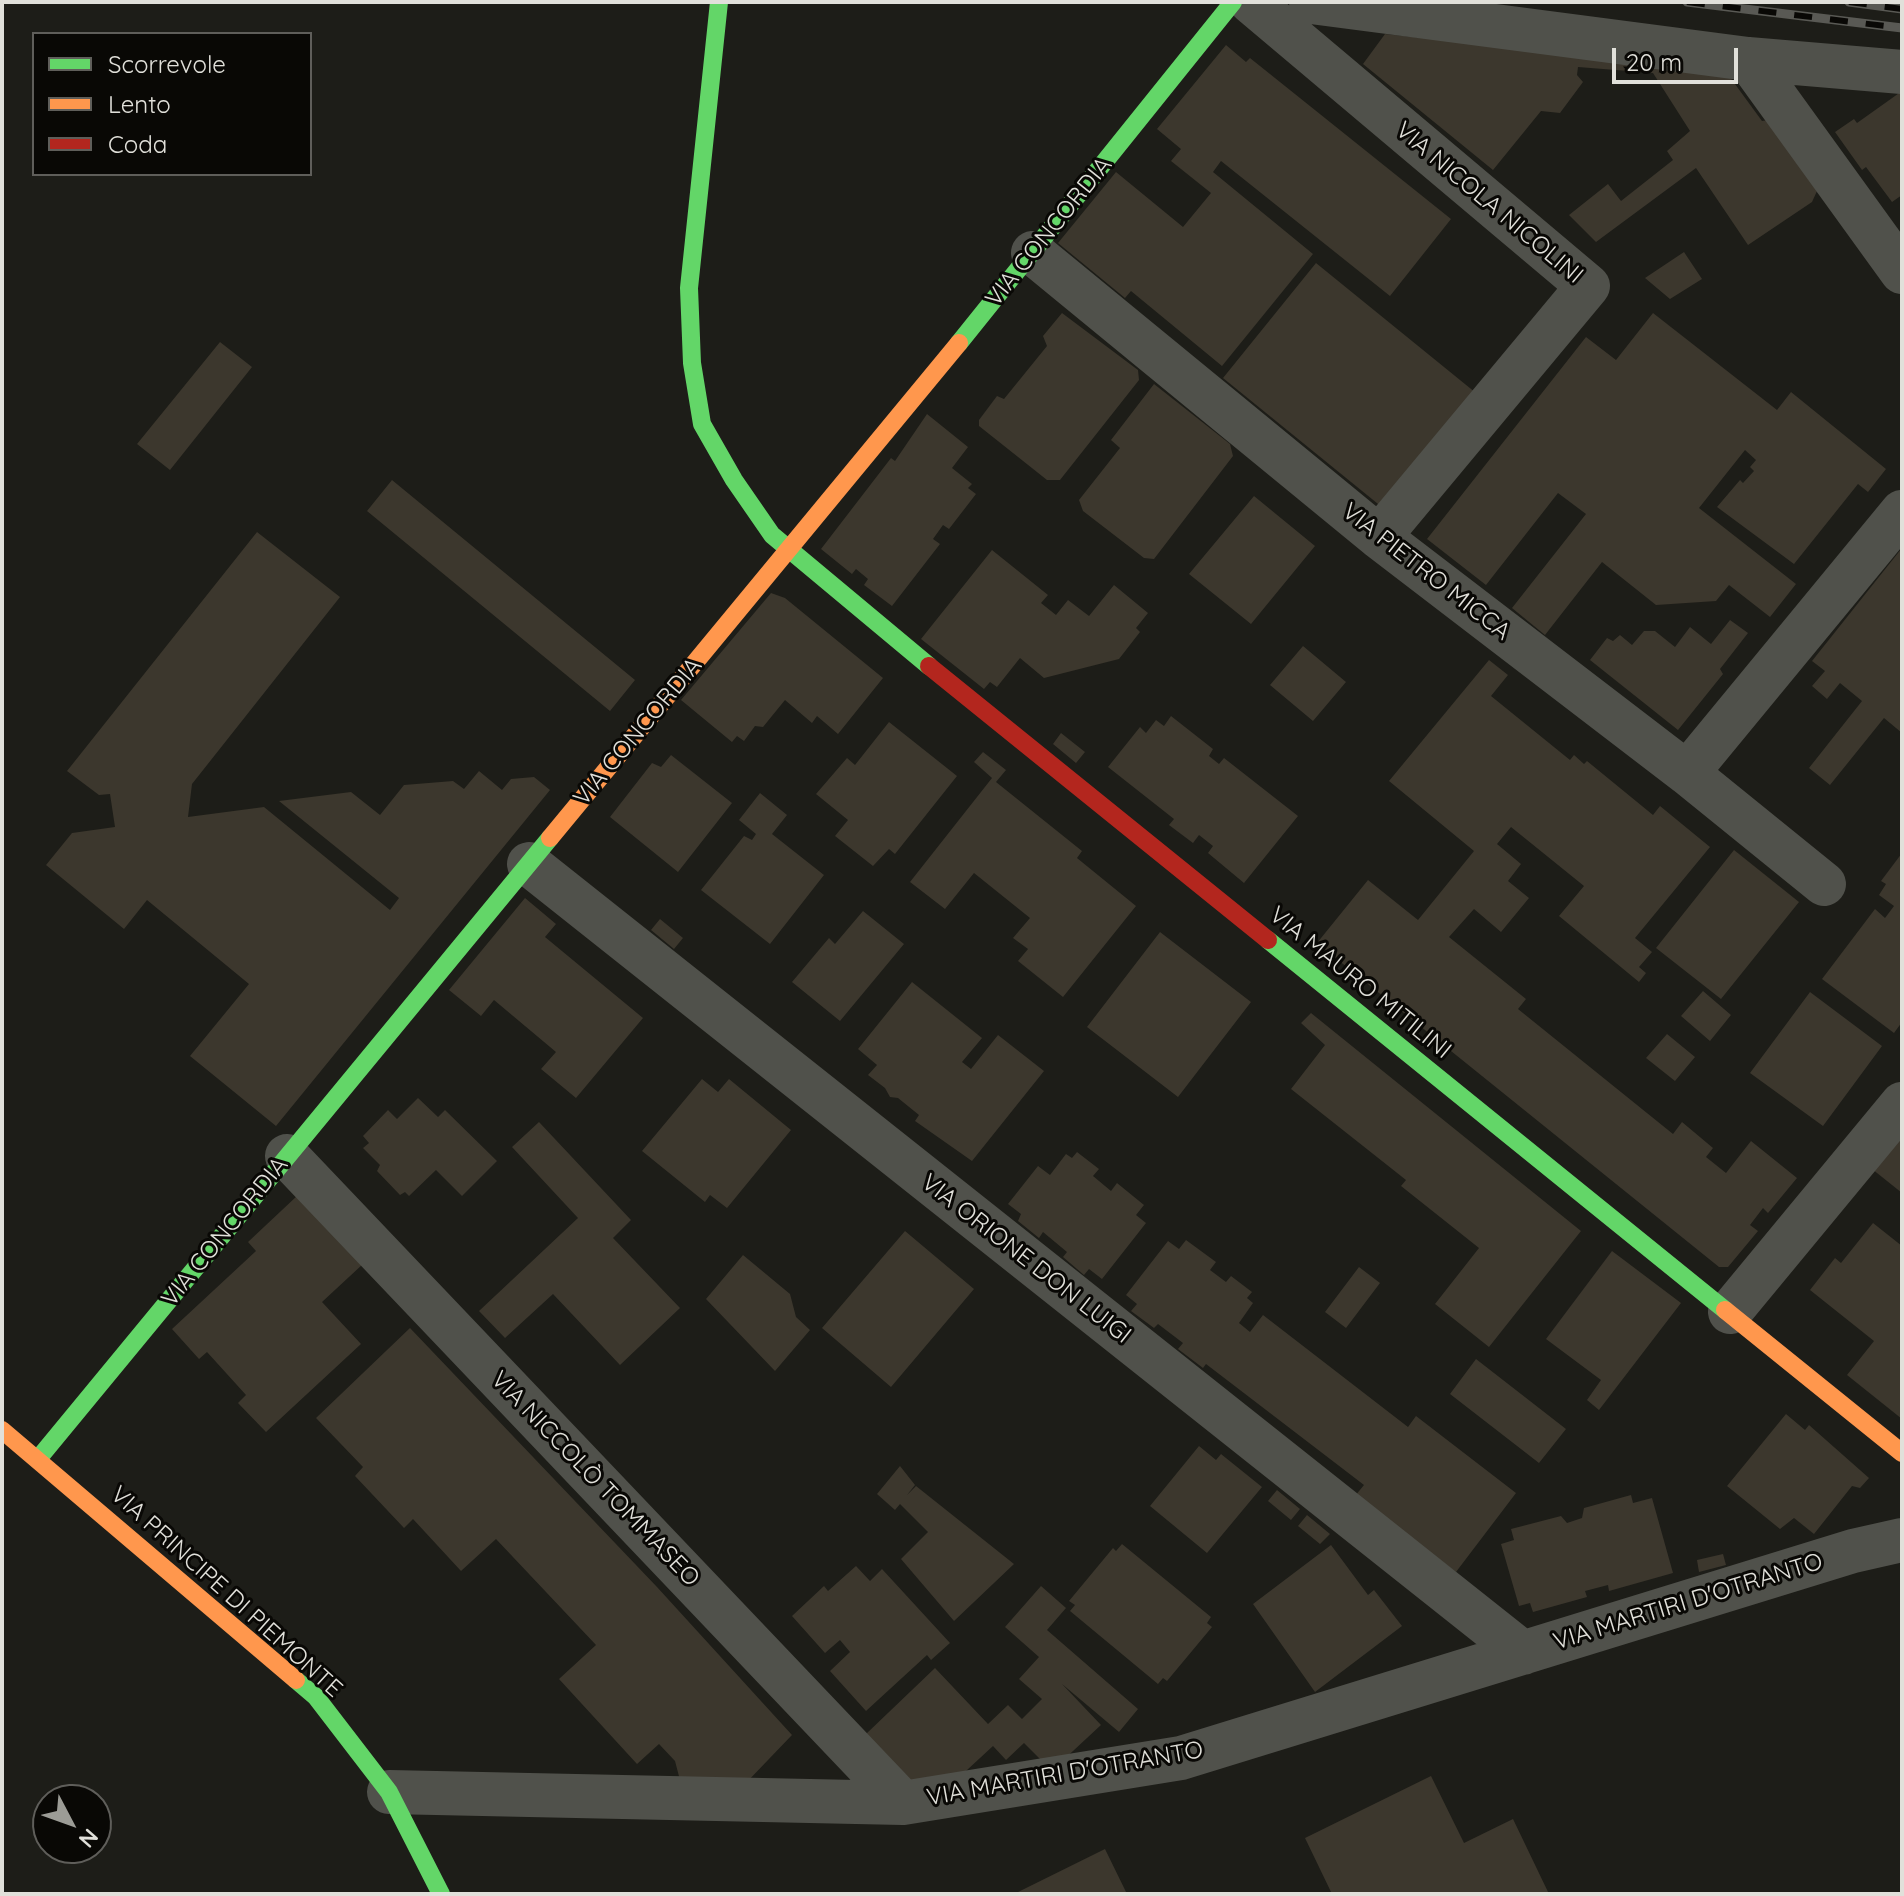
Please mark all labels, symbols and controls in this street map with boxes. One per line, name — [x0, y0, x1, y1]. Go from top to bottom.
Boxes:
legend — [32, 32, 312, 176]
scale bar — [1616, 32, 1742, 82]
text: 20 m — [1626, 47, 1682, 77]
text: Scorrevole — [108, 49, 226, 79]
text: Lento — [108, 89, 171, 119]
street label: VIA NICOLA NICOLINI — [1389, 116, 1589, 290]
text: Coda — [108, 129, 167, 159]
street label: VIA CONCORDIA — [980, 151, 1118, 313]
street label: VIA PIETRO MICCA — [1336, 497, 1516, 647]
street label: VIA CONCORDIA — [568, 652, 708, 812]
street label: VIA MAURO MITILINI — [1263, 901, 1457, 1065]
street label: VIA CONCORDIA — [156, 1151, 294, 1313]
street label: VIA ORIONE DON LUIGI — [915, 1168, 1137, 1350]
street label: VIA NICCOLÒ TOMMASEO — [485, 1365, 705, 1593]
street label: VIA PRINCIPE DI PIEMONTE — [104, 1480, 348, 1704]
street label: VIA MARTIRI D'OTRANTO — [1550, 1547, 1826, 1657]
street label: VIA MARTIRI D'OTRANTO — [925, 1736, 1205, 1812]
north arrow — [32, 1784, 112, 1864]
text: N — [73, 1823, 104, 1854]

